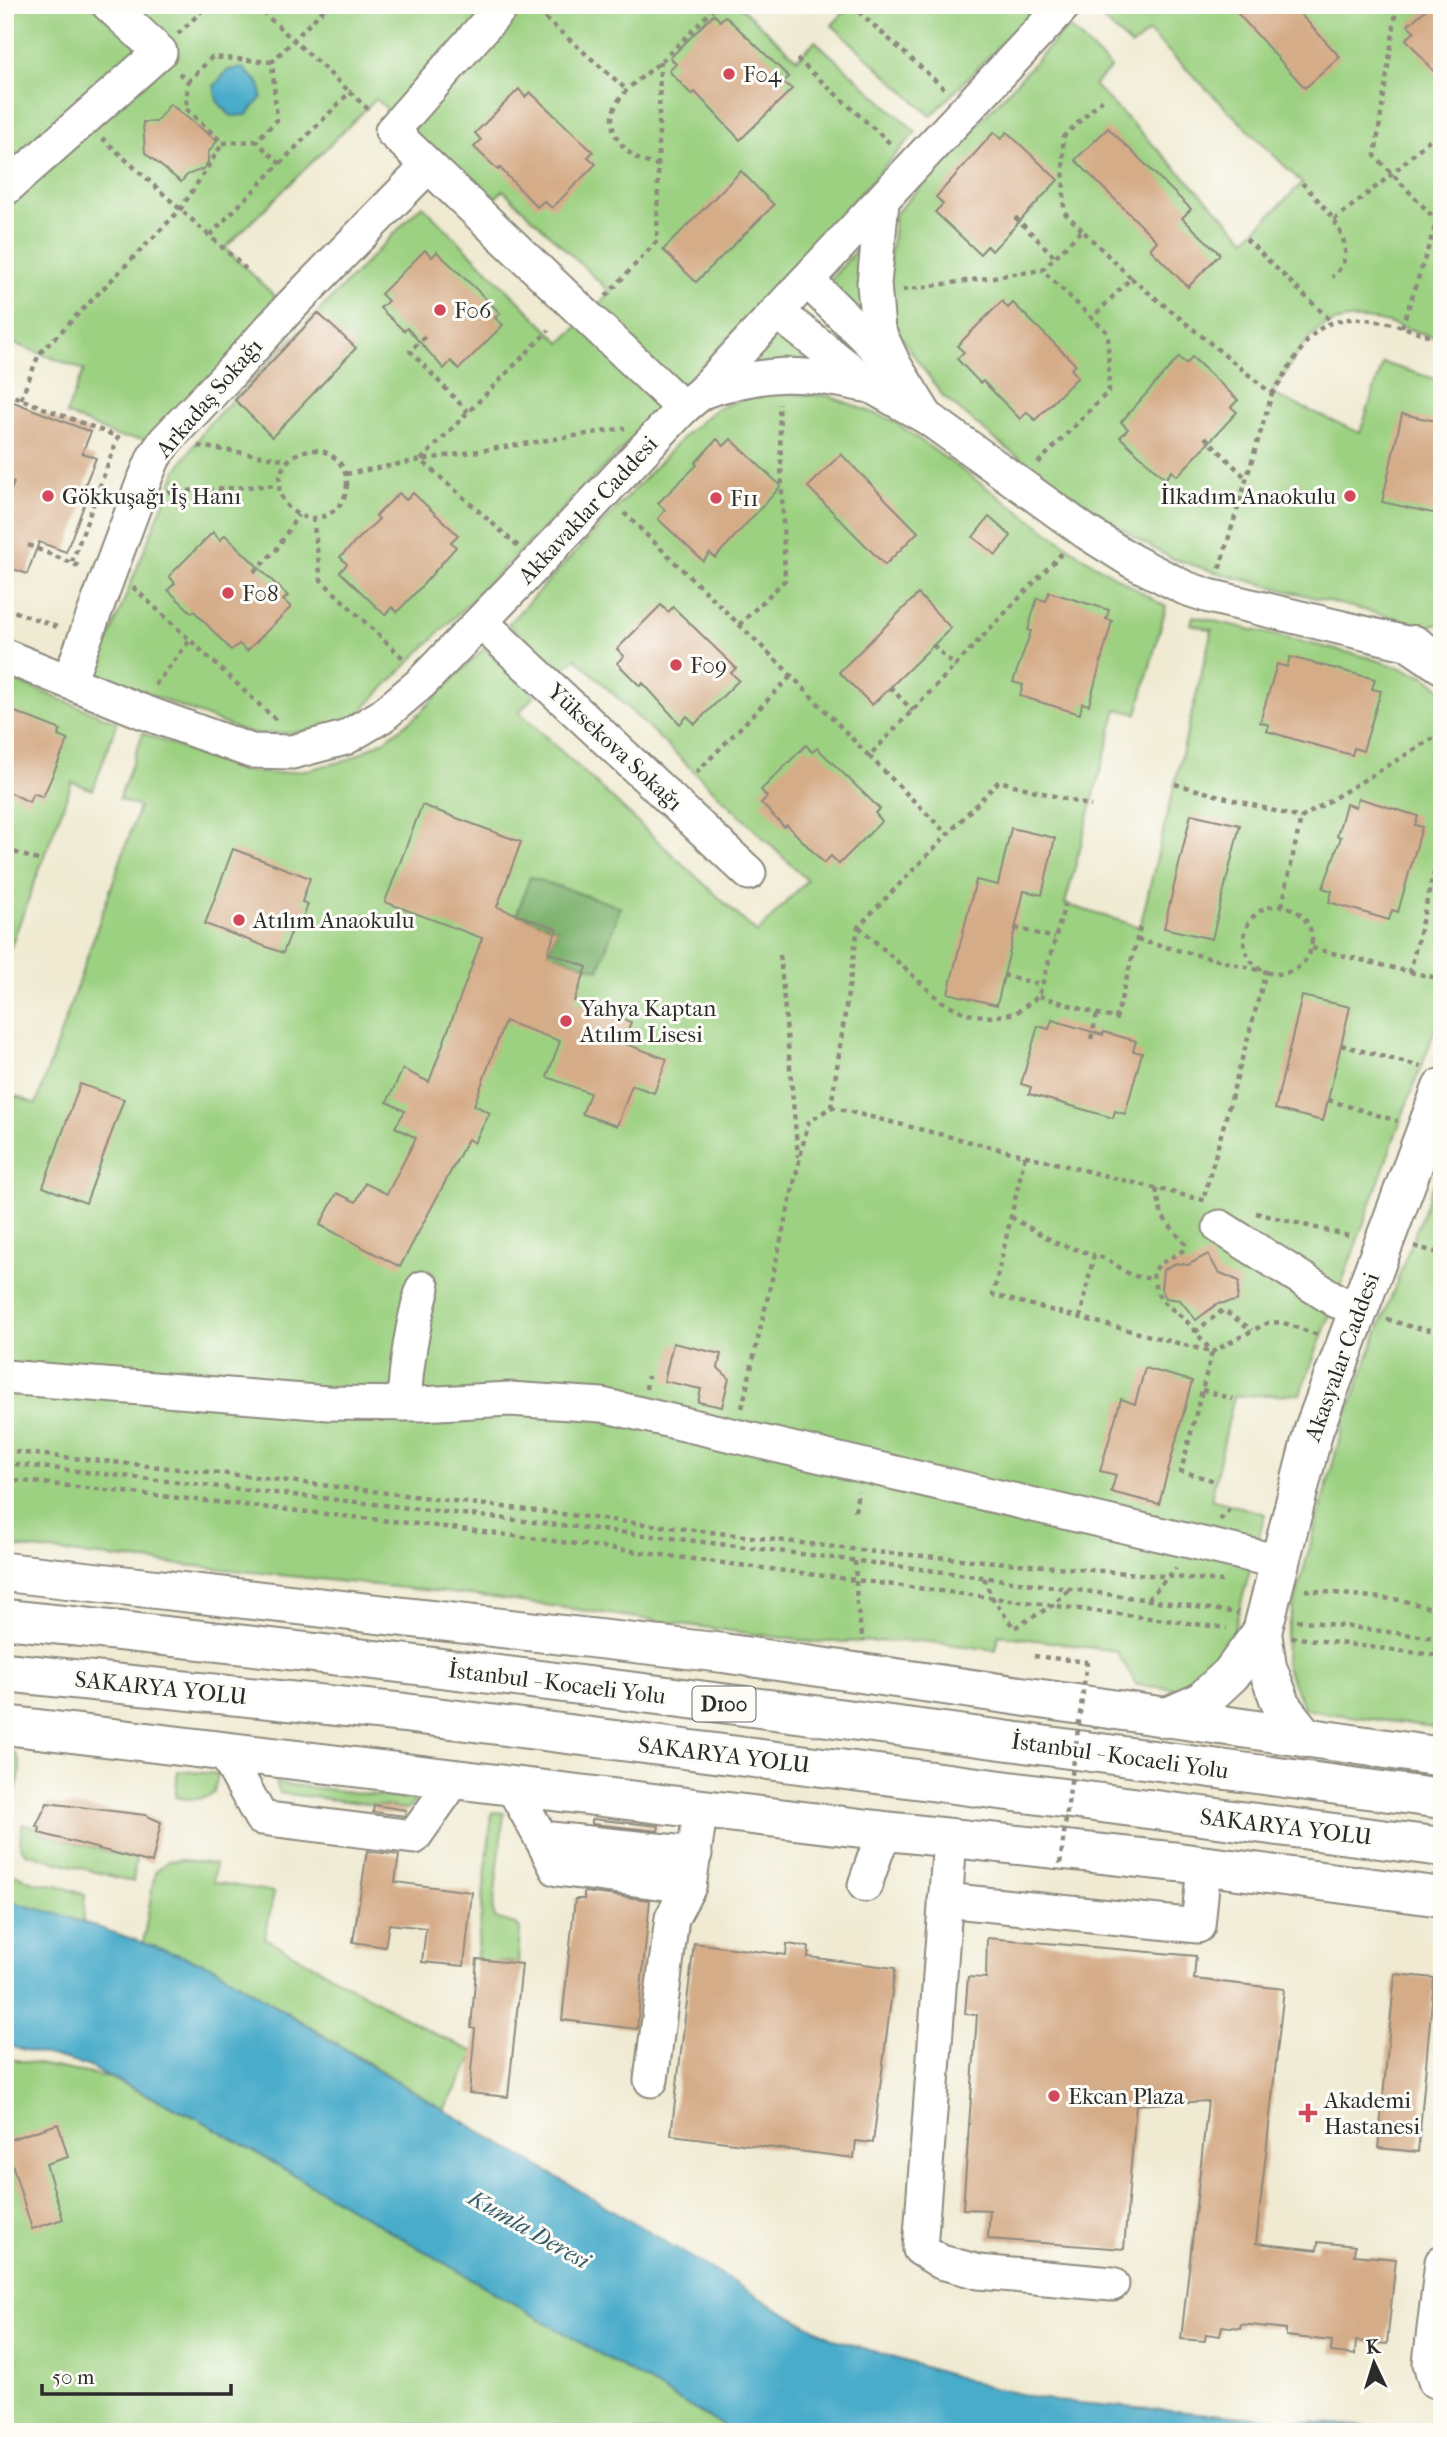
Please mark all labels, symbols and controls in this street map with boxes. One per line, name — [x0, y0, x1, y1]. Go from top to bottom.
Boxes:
place label: F04 — [743, 61, 783, 88]
marker: F04 — [721, 66, 737, 82]
place label: F06 — [454, 297, 492, 324]
marker: F06 — [432, 302, 448, 318]
street label: Arkadaş Sokağı — [149, 333, 268, 464]
street label: Akkavaklar Caddesi — [512, 430, 664, 590]
place label: Gökkuşağı İş Hanı — [62, 483, 241, 510]
place label: İlkadım Anaokulu — [1160, 483, 1336, 510]
place label: F11 — [730, 485, 759, 512]
marker: Gökkuşağı İş Hanı — [40, 488, 56, 504]
marker: İlkadım Anaokulu — [1342, 488, 1358, 504]
marker: F11 — [708, 490, 724, 506]
place label: F08 — [242, 580, 279, 607]
marker: F08 — [220, 585, 236, 601]
place label: F09 — [690, 652, 727, 679]
marker: F09 — [668, 657, 684, 673]
street label: Yüksekova Sokağı — [541, 677, 688, 817]
place label: Atılım Anaokulu — [252, 907, 414, 934]
marker: Atılım Anaokulu — [231, 912, 247, 928]
place label: Yahya Kaptan Atılım Lisesi — [579, 995, 717, 1048]
marker: Yahya Kaptan Atılım Lisesi — [558, 1013, 574, 1029]
street label: Akasyalar Caddesi — [1299, 1269, 1385, 1446]
street label: İstanbul - Kocaeli Yolu — [447, 1656, 667, 1710]
street label: SAKARYA YOLU — [73, 1666, 249, 1710]
road number: D100 — [692, 1686, 756, 1722]
street label: İstanbul - Kocaeli Yolu — [1010, 1727, 1230, 1785]
street label: SAKARYA YOLU — [636, 1731, 812, 1779]
street label: SAKARYA YOLU — [1198, 1803, 1374, 1851]
place label: Ekcan Plaza — [1068, 2083, 1185, 2110]
place label: Akademi Hastanesi — [1323, 2087, 1420, 2140]
marker: Ekcan Plaza — [1046, 2088, 1062, 2104]
marker: Akademi Hastanesi — [1298, 2103, 1318, 2123]
water label: Kumla Deresi — [462, 2182, 596, 2276]
north arrow — [1338, 2328, 1408, 2398]
text: K — [1365, 2336, 1382, 2358]
scale bar — [42, 2353, 231, 2397]
text: 50 m — [52, 2365, 95, 2389]

